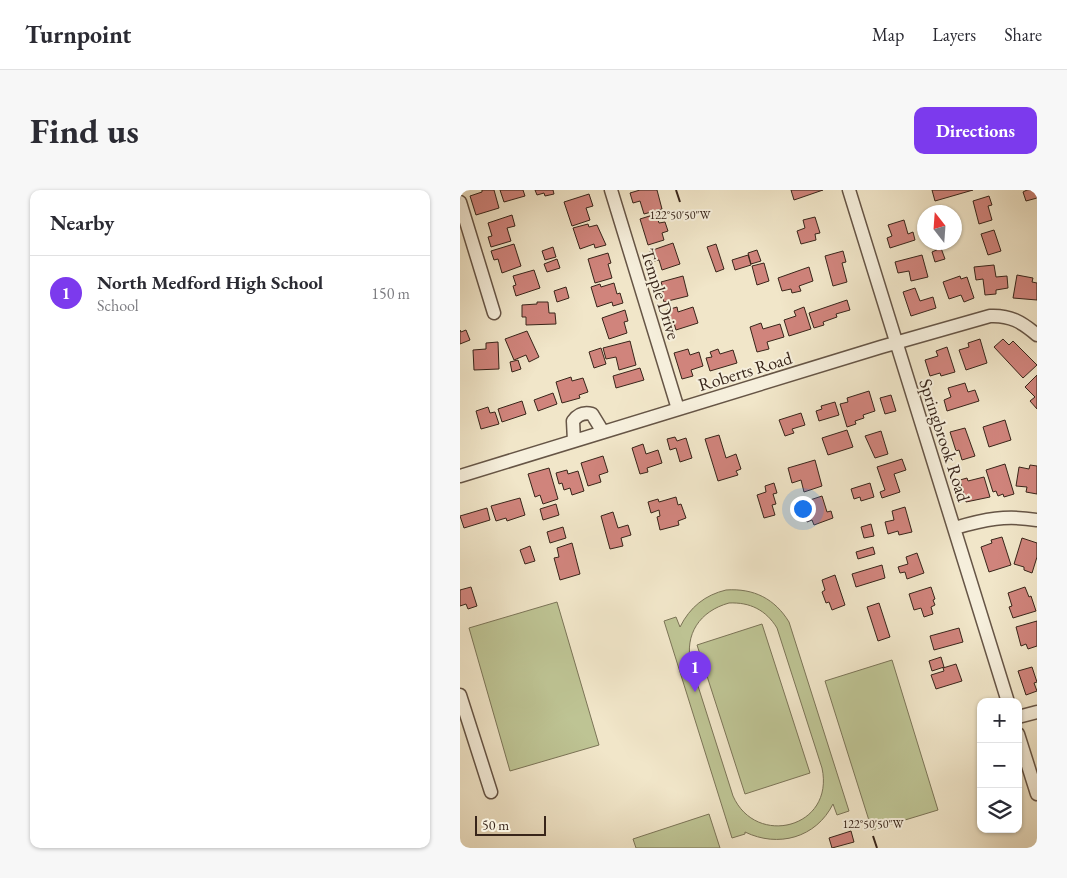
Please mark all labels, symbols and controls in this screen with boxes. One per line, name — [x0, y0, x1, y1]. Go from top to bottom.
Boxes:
text: Turnpoint — [25, 19, 131, 50]
text: Map — [872, 23, 904, 46]
text: Layers — [932, 23, 976, 46]
text: Share — [1004, 23, 1042, 46]
button: Directions — [914, 107, 1037, 154]
text: Find us — [30, 108, 139, 153]
north arrow — [917, 205, 962, 250]
text: 122°50'50"W — [649, 207, 712, 223]
text: Nearby — [50, 209, 114, 236]
street label: Temple Drive — [636, 246, 686, 342]
text: North Medford High School — [97, 270, 323, 295]
text: 1 — [62, 283, 70, 304]
text: 150 m — [371, 283, 410, 304]
text: School — [97, 295, 139, 316]
street label: Roberts Road — [695, 346, 795, 396]
street label: Springbrook Road — [914, 376, 976, 505]
your location — [790, 496, 816, 522]
pin: 1 — [679, 651, 711, 692]
map controls — [977, 698, 1022, 833]
button: + — [977, 698, 1022, 743]
button: − — [977, 743, 1022, 788]
button: layers — [977, 788, 1022, 833]
scale bar — [475, 813, 546, 836]
text: 50 m — [482, 816, 509, 834]
text: 122°50'50"W — [842, 816, 905, 832]

